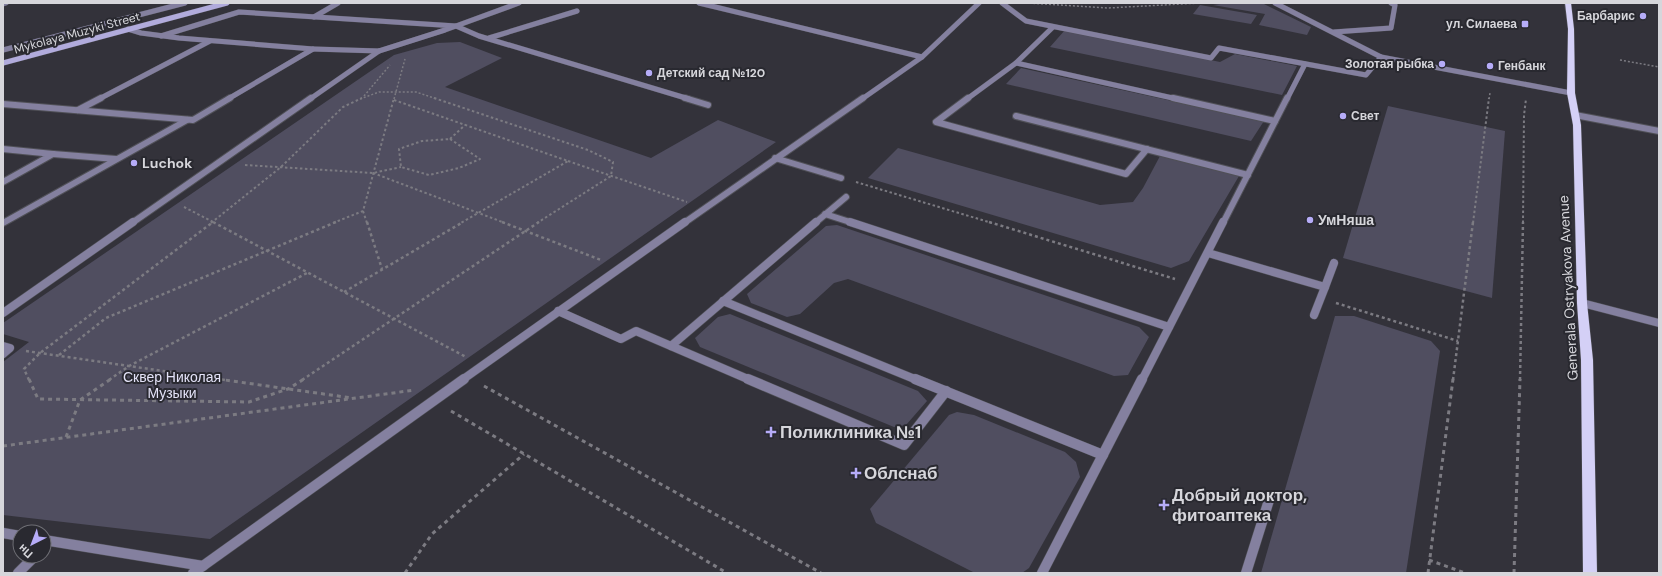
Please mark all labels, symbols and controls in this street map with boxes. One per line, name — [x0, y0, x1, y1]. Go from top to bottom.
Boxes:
street label: Mykolaya Muzyki Street — [12, 8, 142, 58]
place label: Барбарис — [1577, 8, 1635, 24]
marker: Барбарис — [1638, 11, 1648, 21]
place label: ул. Силаева — [1446, 16, 1517, 32]
marker: ул. Силаева — [1520, 19, 1530, 29]
place label: Золотая рыбка — [1345, 56, 1434, 72]
place label: Генбанк — [1498, 58, 1546, 74]
marker: Золотая рыбка — [1437, 59, 1447, 69]
marker: Генбанк — [1485, 61, 1495, 71]
place label: Детский сад №120 — [657, 65, 765, 81]
marker: Детский сад №120 — [644, 68, 654, 78]
place label: Свет — [1351, 108, 1379, 124]
marker: Свет — [1338, 111, 1348, 121]
place label: Luchok — [142, 154, 192, 172]
marker: Luchok — [129, 158, 139, 168]
street label: Generala Ostryakova Avenue — [1554, 195, 1582, 381]
place label: УмНяша — [1318, 211, 1374, 229]
marker: УмНяша — [1305, 215, 1315, 225]
park label: Сквер Николая Музыки — [123, 368, 221, 402]
place label: Поликлиника №1 — [780, 421, 921, 443]
marker: Поликлиника №1 — [765, 426, 777, 438]
place label: Облснаб — [864, 462, 938, 484]
marker: Облснаб — [851, 468, 861, 478]
place label: Добрый доктор, фитоаптека — [1172, 484, 1307, 526]
marker: Добрый доктор, фитоаптека — [1159, 500, 1169, 510]
north arrow — [12, 524, 52, 564]
text: Пн — [15, 541, 35, 562]

